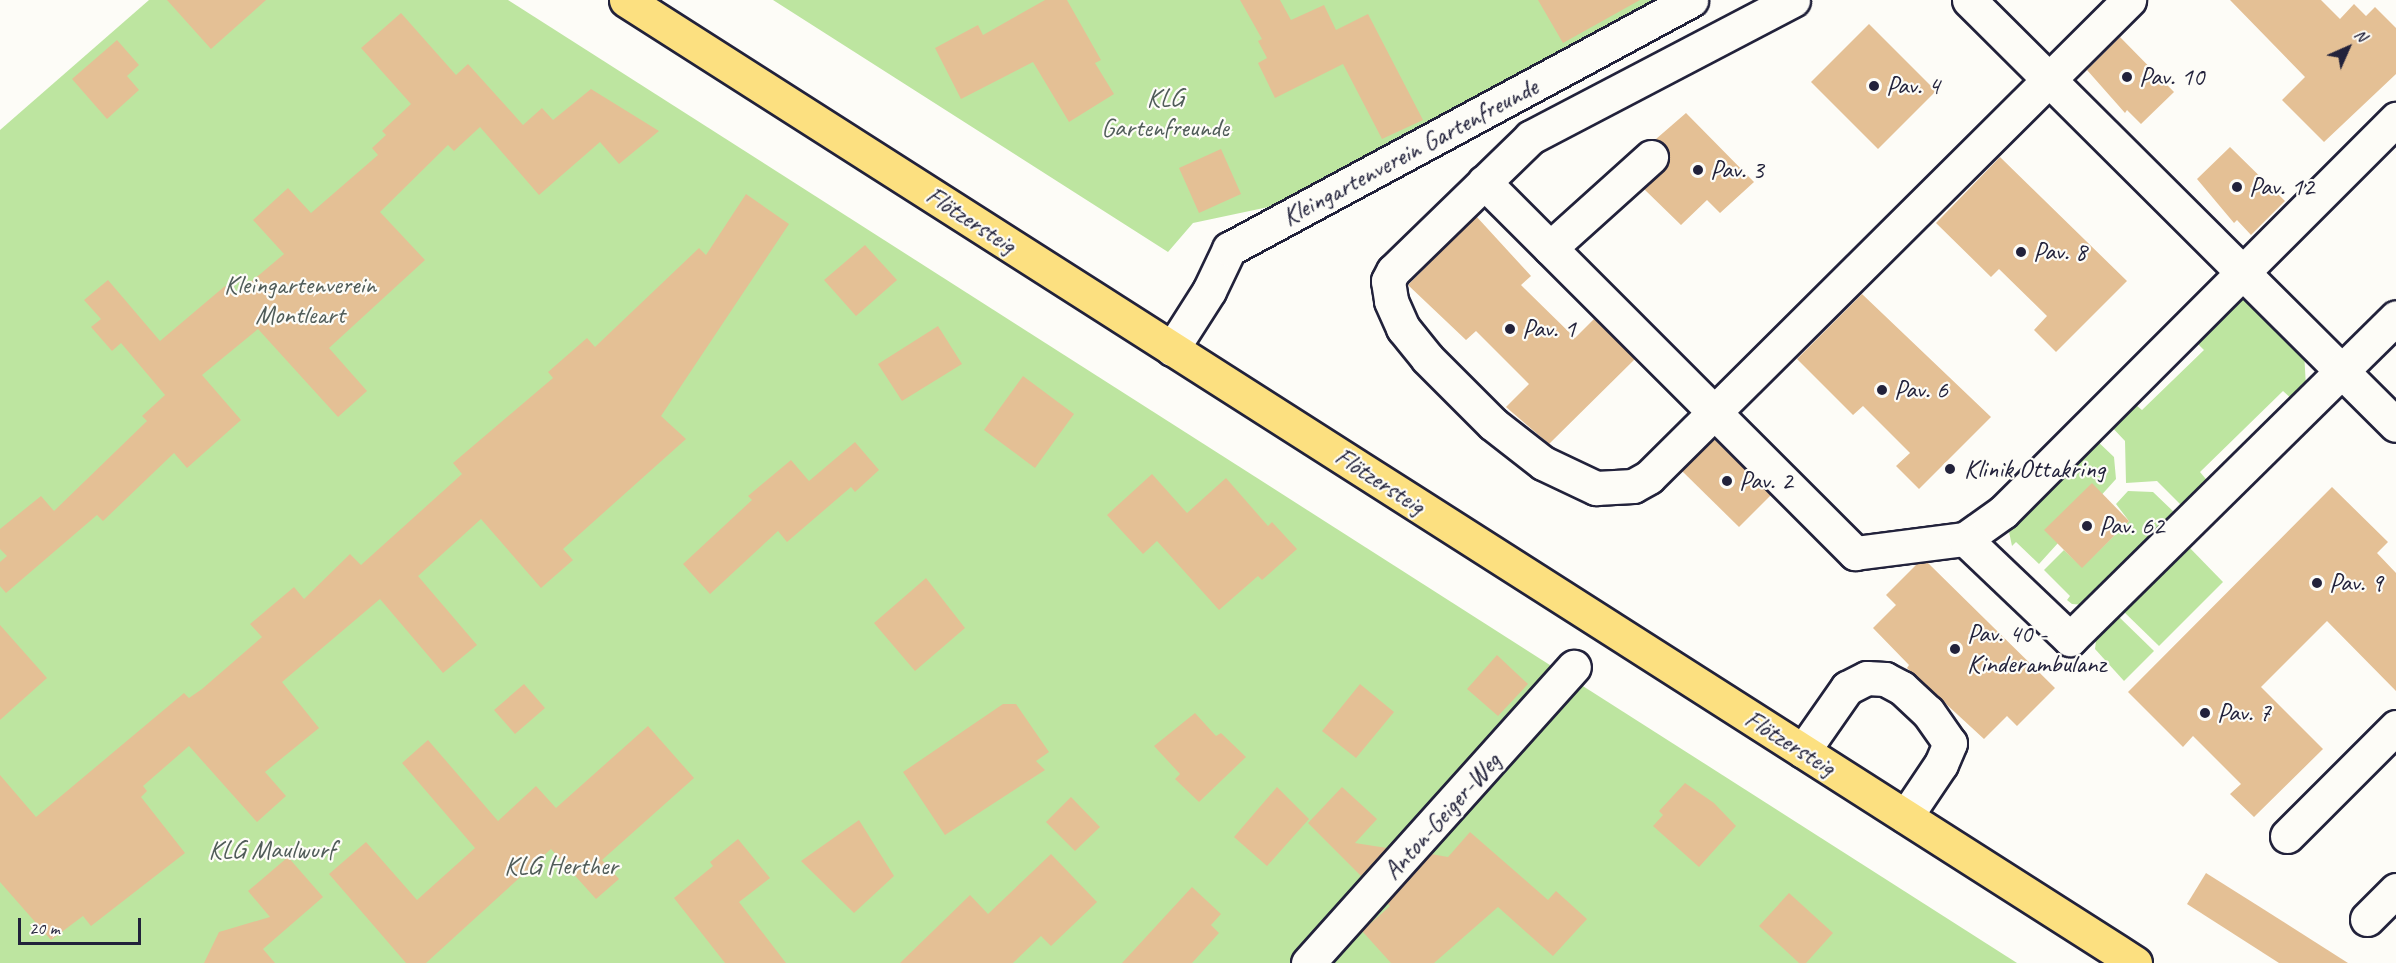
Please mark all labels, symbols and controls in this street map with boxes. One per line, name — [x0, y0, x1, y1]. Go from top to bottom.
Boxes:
north arrow — [2318, 18, 2378, 78]
text: N — [2350, 25, 2371, 46]
place label: Pav. 10 — [2139, 61, 2204, 93]
place label: Pav. 4 — [1886, 70, 1940, 102]
marker: Pav. 10 — [2120, 70, 2134, 84]
street label: Kleingartenverein Gartenfreunde — [1276, 71, 1544, 233]
marker: Pav. 4 — [1867, 79, 1881, 93]
park label: KLG Gartenfreunde — [1101, 82, 1229, 144]
place label: Pav. 3 — [1710, 154, 1764, 186]
marker: Pav. 3 — [1691, 163, 1705, 177]
place label: Pav. 12 — [2249, 171, 2314, 203]
street label: Flötzersteig — [920, 180, 1022, 260]
marker: Pav. 12 — [2230, 180, 2244, 194]
place label: Pav. 8 — [2033, 236, 2087, 268]
marker: Pav. 8 — [2014, 245, 2028, 259]
park label: Kleingartenverein Montleart — [224, 269, 376, 330]
place label: Pav. 1 — [1522, 313, 1576, 345]
marker: Pav. 1 — [1503, 322, 1517, 336]
place label: Pav. 6 — [1894, 374, 1948, 406]
marker: Pav. 6 — [1875, 383, 1889, 397]
street label: Flötzersteig — [1329, 441, 1431, 521]
place label: Klinik Ottakring — [1964, 453, 2105, 485]
marker: Klinik Ottakring — [1941, 460, 1959, 478]
place label: Pav. 2 — [1739, 465, 1793, 497]
marker: Pav. 2 — [1720, 474, 1734, 488]
place label: Pav. 62 — [2099, 510, 2164, 542]
marker: Pav. 62 — [2080, 519, 2094, 533]
place label: Pav. 9 — [2329, 567, 2383, 599]
marker: Pav. 9 — [2310, 576, 2324, 590]
place label: Pav. 40 - Kinderambulanz — [1967, 618, 2106, 680]
marker: Pav. 40 - Kinderambulanz — [1948, 642, 1962, 656]
place label: Pav. 7 — [2217, 697, 2271, 729]
street label: Flötzersteig — [1739, 703, 1841, 783]
marker: Pav. 7 — [2198, 706, 2212, 720]
street label: Anton-Geiger-Weg — [1377, 746, 1507, 886]
park label: KLG Maulwurf — [209, 834, 335, 866]
park label: KLG Herther — [504, 850, 618, 882]
scale bar — [21, 906, 144, 944]
text: 20 m — [29, 917, 60, 939]

